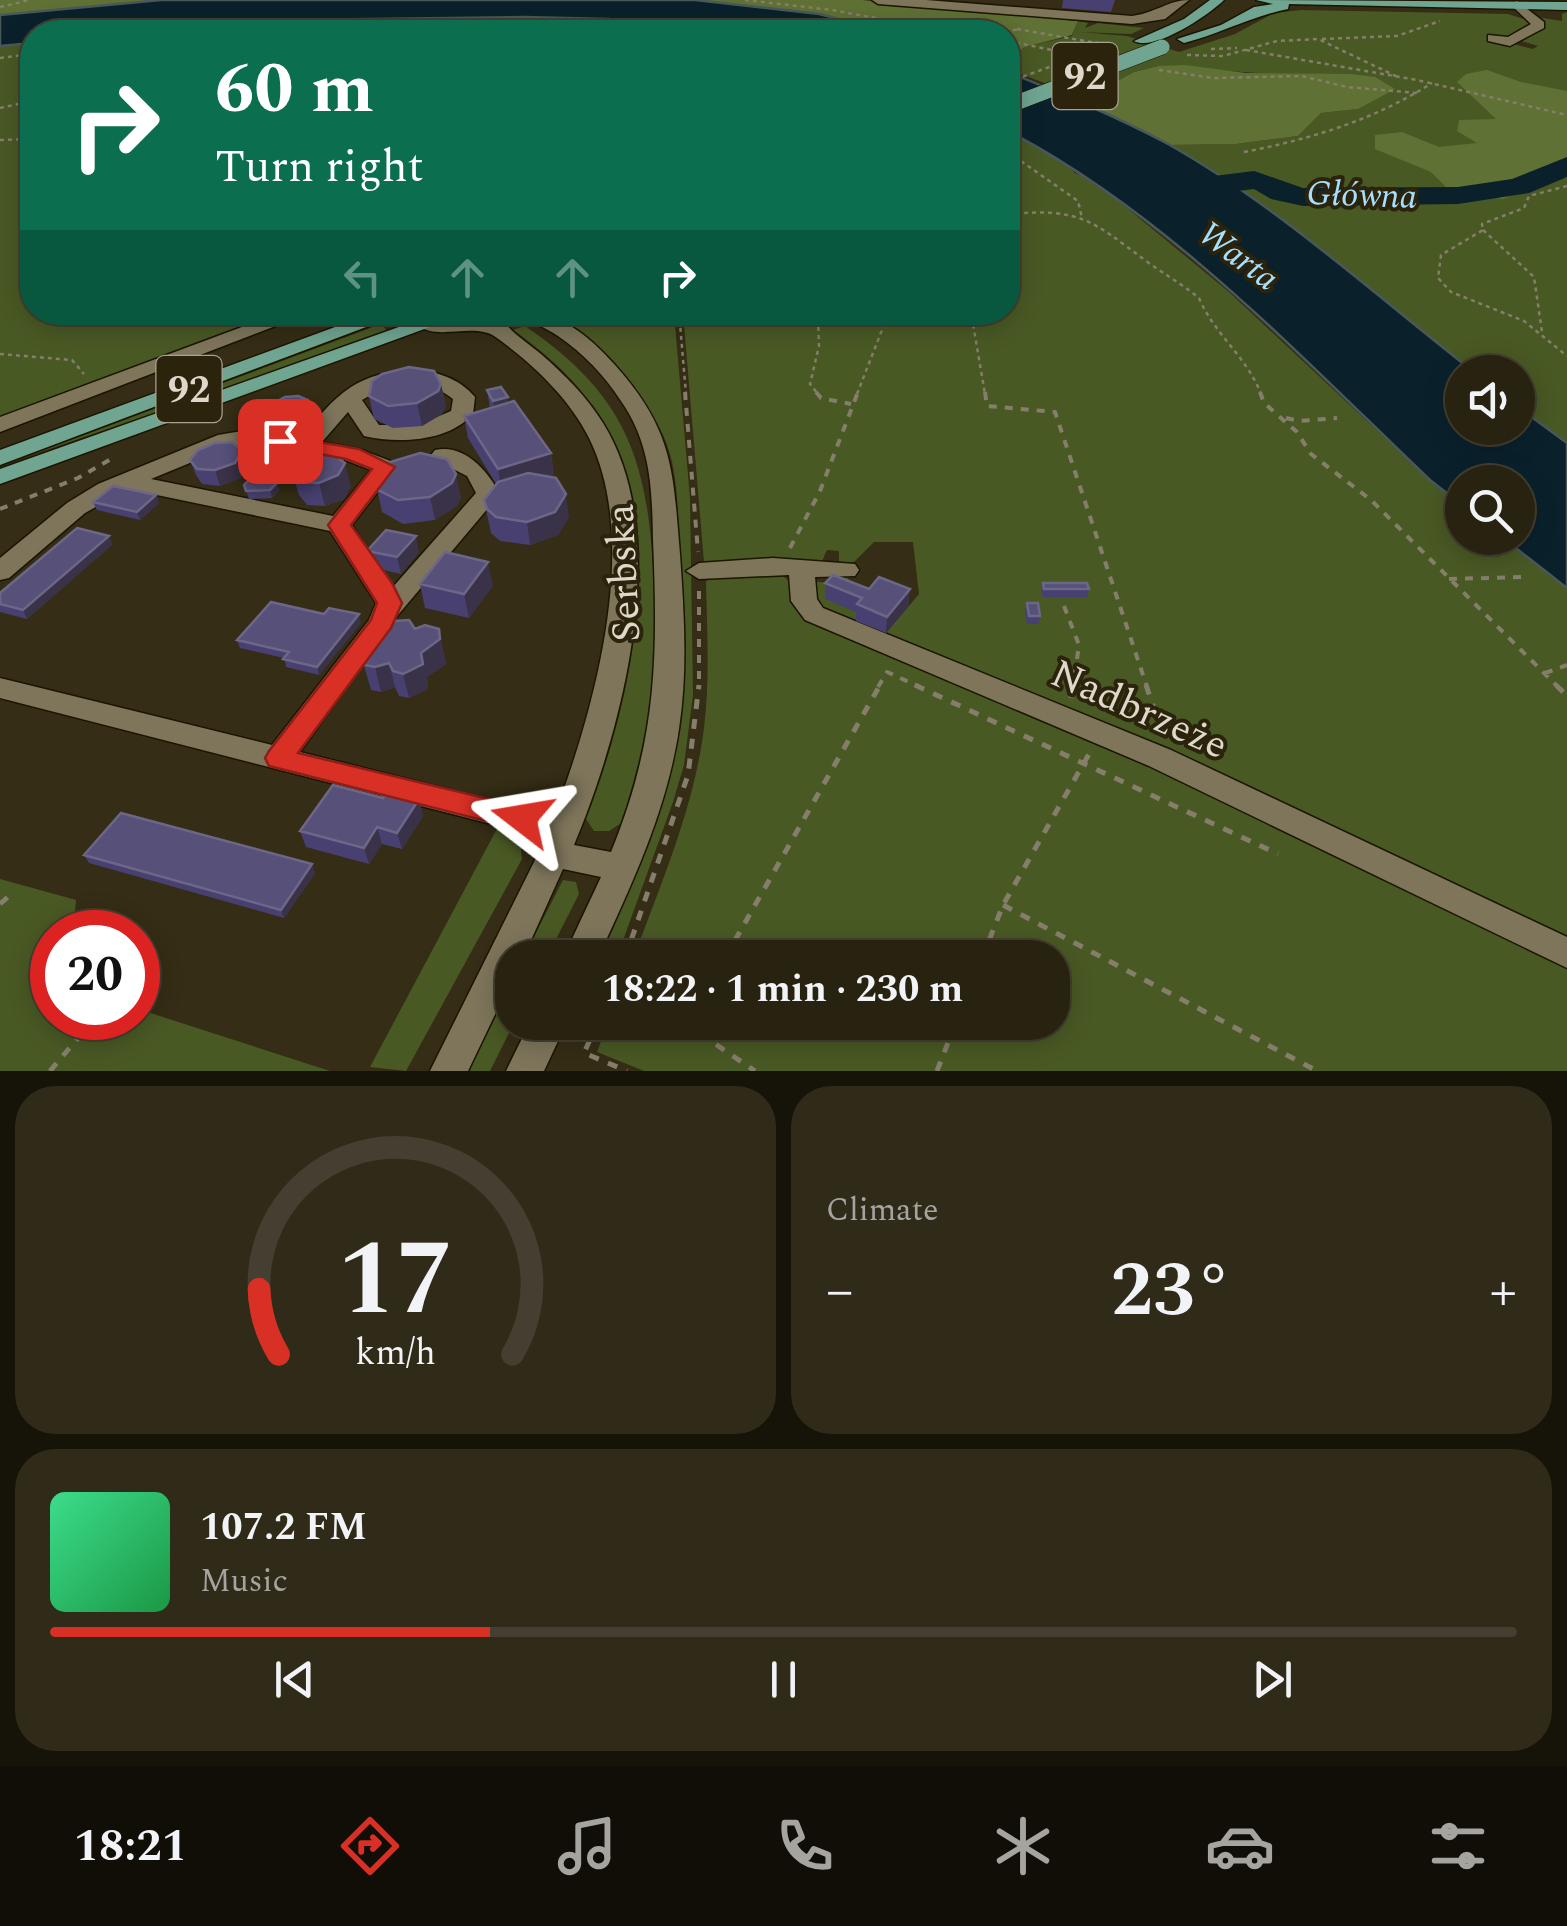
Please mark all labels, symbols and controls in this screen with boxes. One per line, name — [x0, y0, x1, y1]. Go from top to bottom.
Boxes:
text: 60 m — [215, 37, 374, 143]
road number: 92 — [1052, 43, 1118, 109]
icon: right — [50, 60, 180, 190]
text: Turn right — [215, 133, 424, 202]
water label: Główna — [1306, 167, 1418, 224]
water label: Warta — [1186, 208, 1290, 305]
icon: left — [335, 250, 390, 305]
icon: ahead — [440, 250, 495, 305]
icon: ahead — [545, 250, 600, 305]
icon: right — [650, 250, 705, 305]
map controls — [1445, 355, 1535, 555]
button: sound — [1445, 355, 1535, 445]
road number: 92 — [156, 356, 222, 422]
pin — [238, 399, 323, 484]
icon: arrive — [253, 414, 308, 469]
button: search — [1445, 465, 1535, 555]
street label: Serbska — [590, 502, 659, 643]
street label: Nadbrzeże — [1041, 644, 1237, 776]
position arrow — [470, 766, 574, 870]
speed limit sign: 20 — [30, 910, 160, 1040]
text: 18:22 · 1 min · 230 m — [602, 961, 963, 1019]
text: Climate — [826, 1186, 938, 1235]
text: 17 — [337, 1202, 454, 1360]
text: 23° — [1111, 1235, 1232, 1349]
text: − — [826, 1250, 854, 1333]
text: + — [1489, 1250, 1517, 1333]
text: km/h — [355, 1326, 436, 1381]
text: 107.2 FM — [200, 1499, 367, 1557]
text: Music — [200, 1557, 288, 1606]
icon: previous — [267, 1652, 322, 1707]
icon: pause — [756, 1652, 811, 1707]
icon: next — [1245, 1652, 1300, 1707]
icon: directions — [335, 1811, 405, 1881]
icon: music — [552, 1811, 622, 1881]
icon: phone — [770, 1811, 840, 1881]
icon: climate — [988, 1811, 1058, 1881]
icon: car — [1205, 1811, 1275, 1881]
icon: filters — [1423, 1811, 1493, 1881]
text: 18:21 — [74, 1812, 187, 1881]

